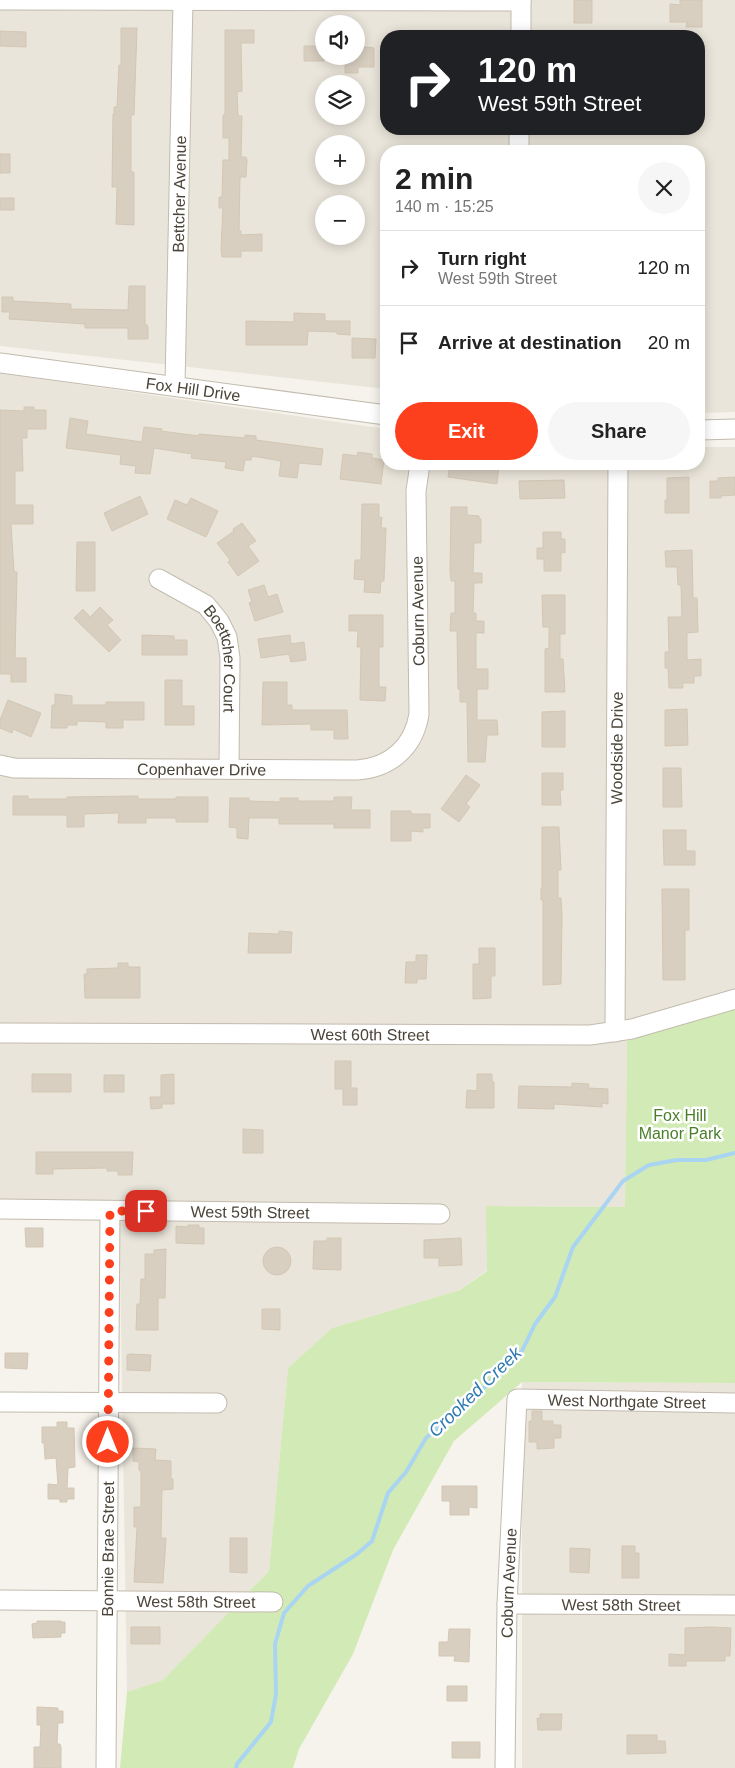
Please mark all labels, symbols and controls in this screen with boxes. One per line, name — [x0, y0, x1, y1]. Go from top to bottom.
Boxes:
map controls — [315, 15, 365, 245]
button: sound — [315, 15, 365, 65]
icon: right — [395, 50, 460, 115]
text: 120 m — [478, 50, 577, 89]
button: layers — [315, 75, 365, 125]
text: West 59th Street — [478, 91, 641, 116]
street label: Bettcher Avenue — [169, 135, 189, 253]
button: + — [315, 135, 365, 185]
text: 2 min — [395, 162, 473, 195]
button: close — [638, 162, 690, 214]
button: − — [315, 195, 365, 245]
text: 140 m · 15:25 — [395, 198, 494, 215]
text: Turn right — [438, 248, 526, 269]
icon: right — [395, 254, 423, 282]
text: 120 m — [637, 257, 690, 278]
text: West 59th Street — [438, 270, 557, 287]
icon: arrive — [395, 329, 423, 357]
text: Arrive at destination — [438, 332, 622, 353]
text: 20 m — [648, 332, 690, 353]
street label: Fox Hill Drive — [145, 374, 242, 404]
button: Exit — [395, 402, 538, 460]
button: Share — [548, 402, 690, 460]
street label: Coburn Avenue — [409, 556, 427, 666]
street label: Boettcher Court — [201, 601, 239, 713]
street label: Woodside Drive — [608, 692, 625, 804]
street label: Copenhaver Drive — [137, 760, 266, 778]
street label: West 60th Street — [310, 1026, 430, 1043]
park label: Fox Hill Manor Park — [639, 1107, 722, 1142]
pin — [125, 1190, 167, 1232]
icon: arrive — [132, 1197, 160, 1225]
street label: West 59th Street — [190, 1203, 310, 1221]
water label: Crooked Creek — [425, 1342, 526, 1441]
street label: West Northgate Street — [548, 1391, 706, 1411]
position arrow — [81, 1415, 133, 1467]
street label: Bonnie Brae Street — [99, 1481, 117, 1617]
street label: Coburn Avenue — [498, 1528, 519, 1638]
street label: West 58th Street — [136, 1593, 256, 1610]
street label: West 58th Street — [561, 1596, 681, 1613]

